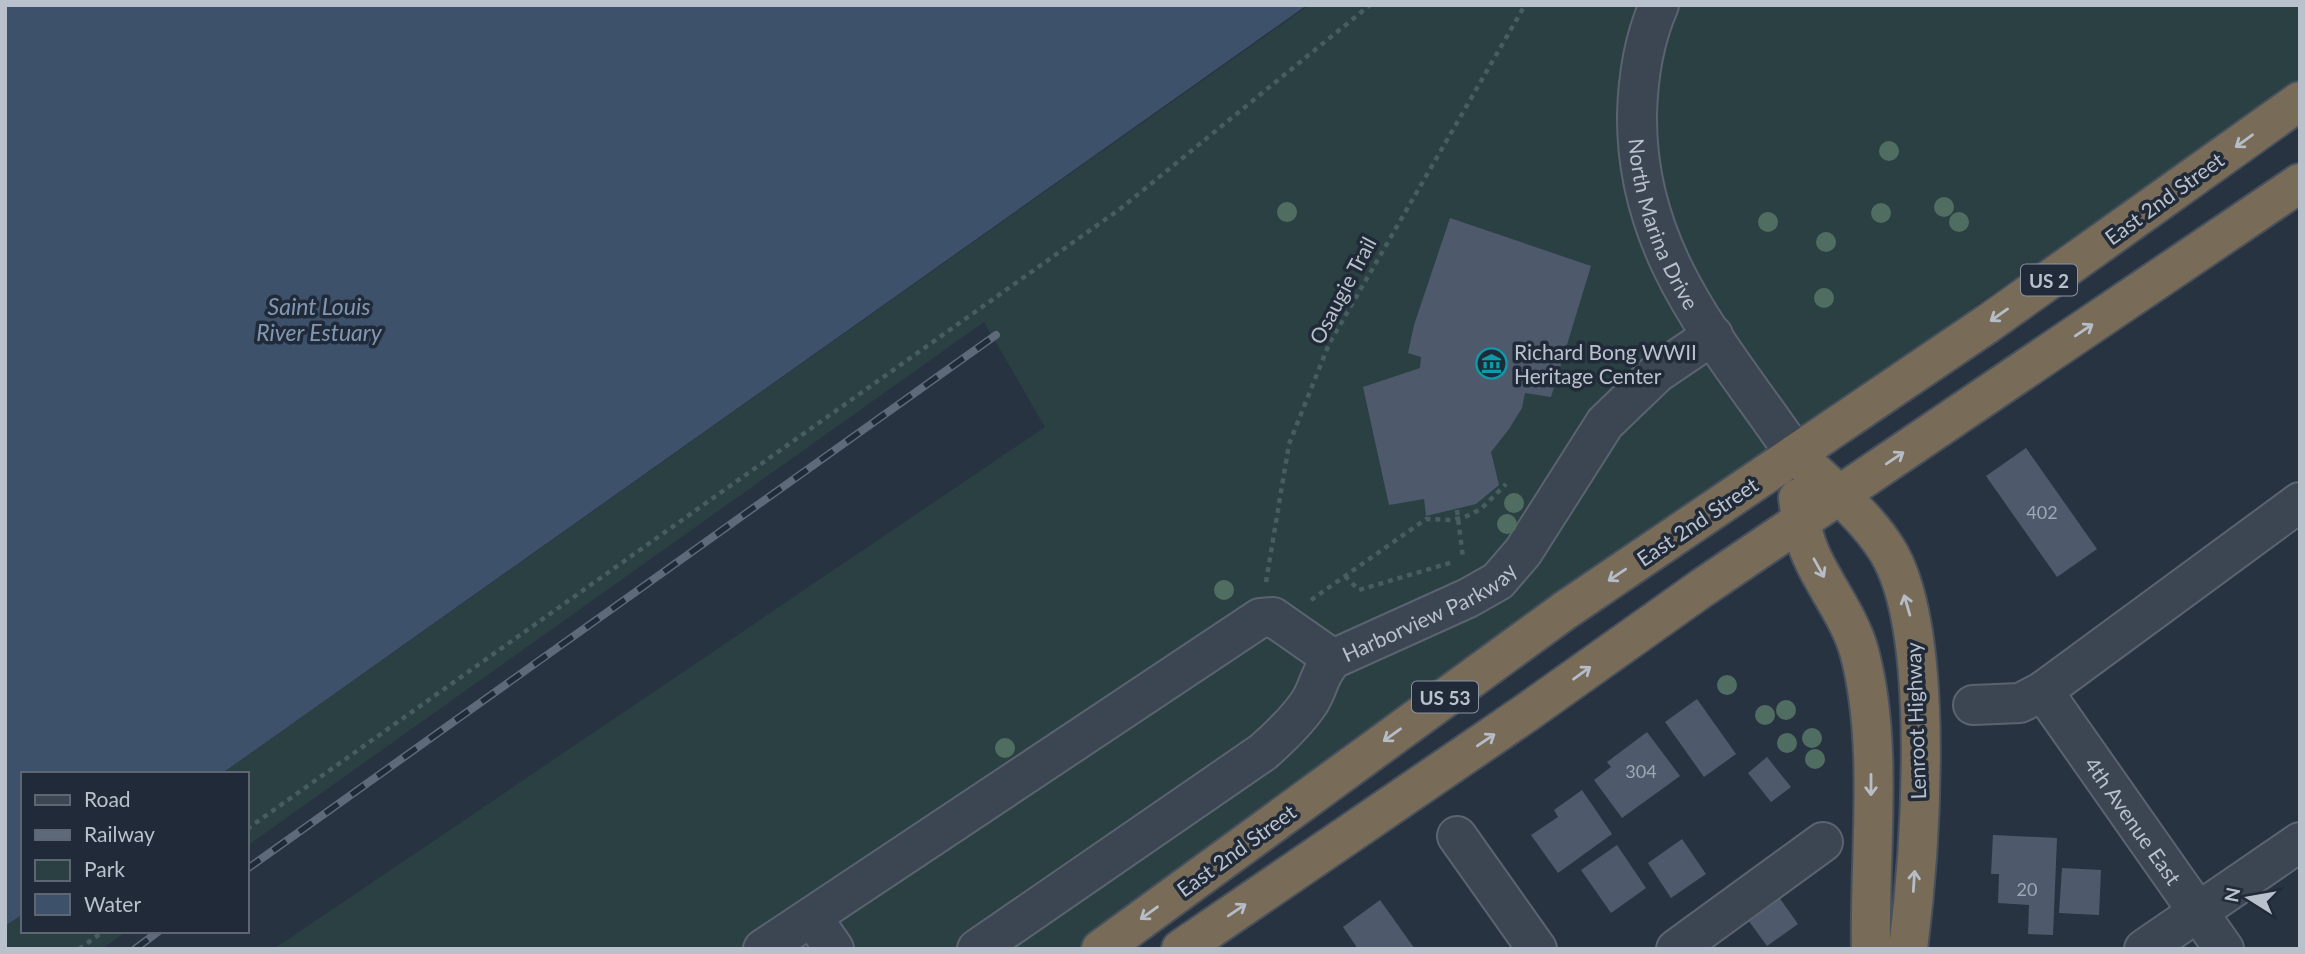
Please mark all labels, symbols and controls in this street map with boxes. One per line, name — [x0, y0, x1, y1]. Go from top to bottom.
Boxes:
one-way arrow — [2235, 134, 2254, 148]
street label: North Marina Drive — [1625, 137, 1705, 313]
street label: East 2nd Street — [2100, 146, 2229, 249]
street label: Osaugie Trail — [1303, 232, 1381, 348]
road number: US 2 — [2021, 264, 2077, 296]
water label: Saint Louis River Estuary — [256, 292, 383, 346]
one-way arrow — [1990, 308, 2009, 323]
one-way arrow — [2074, 323, 2093, 337]
place label: Richard Bong WWII Heritage Center — [1514, 339, 1697, 388]
museum icon: Richard Bong WWII Heritage Center — [1474, 346, 1508, 380]
one-way arrow — [1885, 451, 1905, 465]
street label: East 2nd Street — [1632, 471, 1763, 571]
house number: 402 — [2026, 501, 2058, 523]
street label: Harborview Parkway — [1338, 557, 1521, 666]
one-way arrow — [1812, 557, 1826, 577]
one-way arrow — [1608, 568, 1627, 582]
one-way arrow — [1900, 595, 1913, 617]
street label: Lenroot Highway — [1900, 642, 1930, 800]
one-way arrow — [1572, 666, 1591, 680]
road number: US 53 — [1412, 682, 1478, 712]
one-way arrow — [1383, 728, 1401, 743]
one-way arrow — [1476, 733, 1495, 747]
street label: 4th Avenue East — [2080, 752, 2187, 889]
house number: 304 — [1625, 760, 1657, 782]
legend — [21, 772, 248, 933]
one-way arrow — [1865, 773, 1878, 796]
text: Road — [84, 786, 131, 811]
street label: East 2nd Street — [1172, 798, 1301, 901]
text: Railway — [84, 821, 155, 846]
text: Park — [84, 856, 125, 881]
north arrow — [2214, 863, 2284, 933]
one-way arrow — [1908, 870, 1921, 893]
house number: 20 — [2017, 878, 2037, 900]
text: N — [2219, 885, 2245, 904]
text: Water — [84, 891, 141, 916]
one-way arrow — [1227, 903, 1246, 917]
one-way arrow — [1140, 906, 1159, 921]

